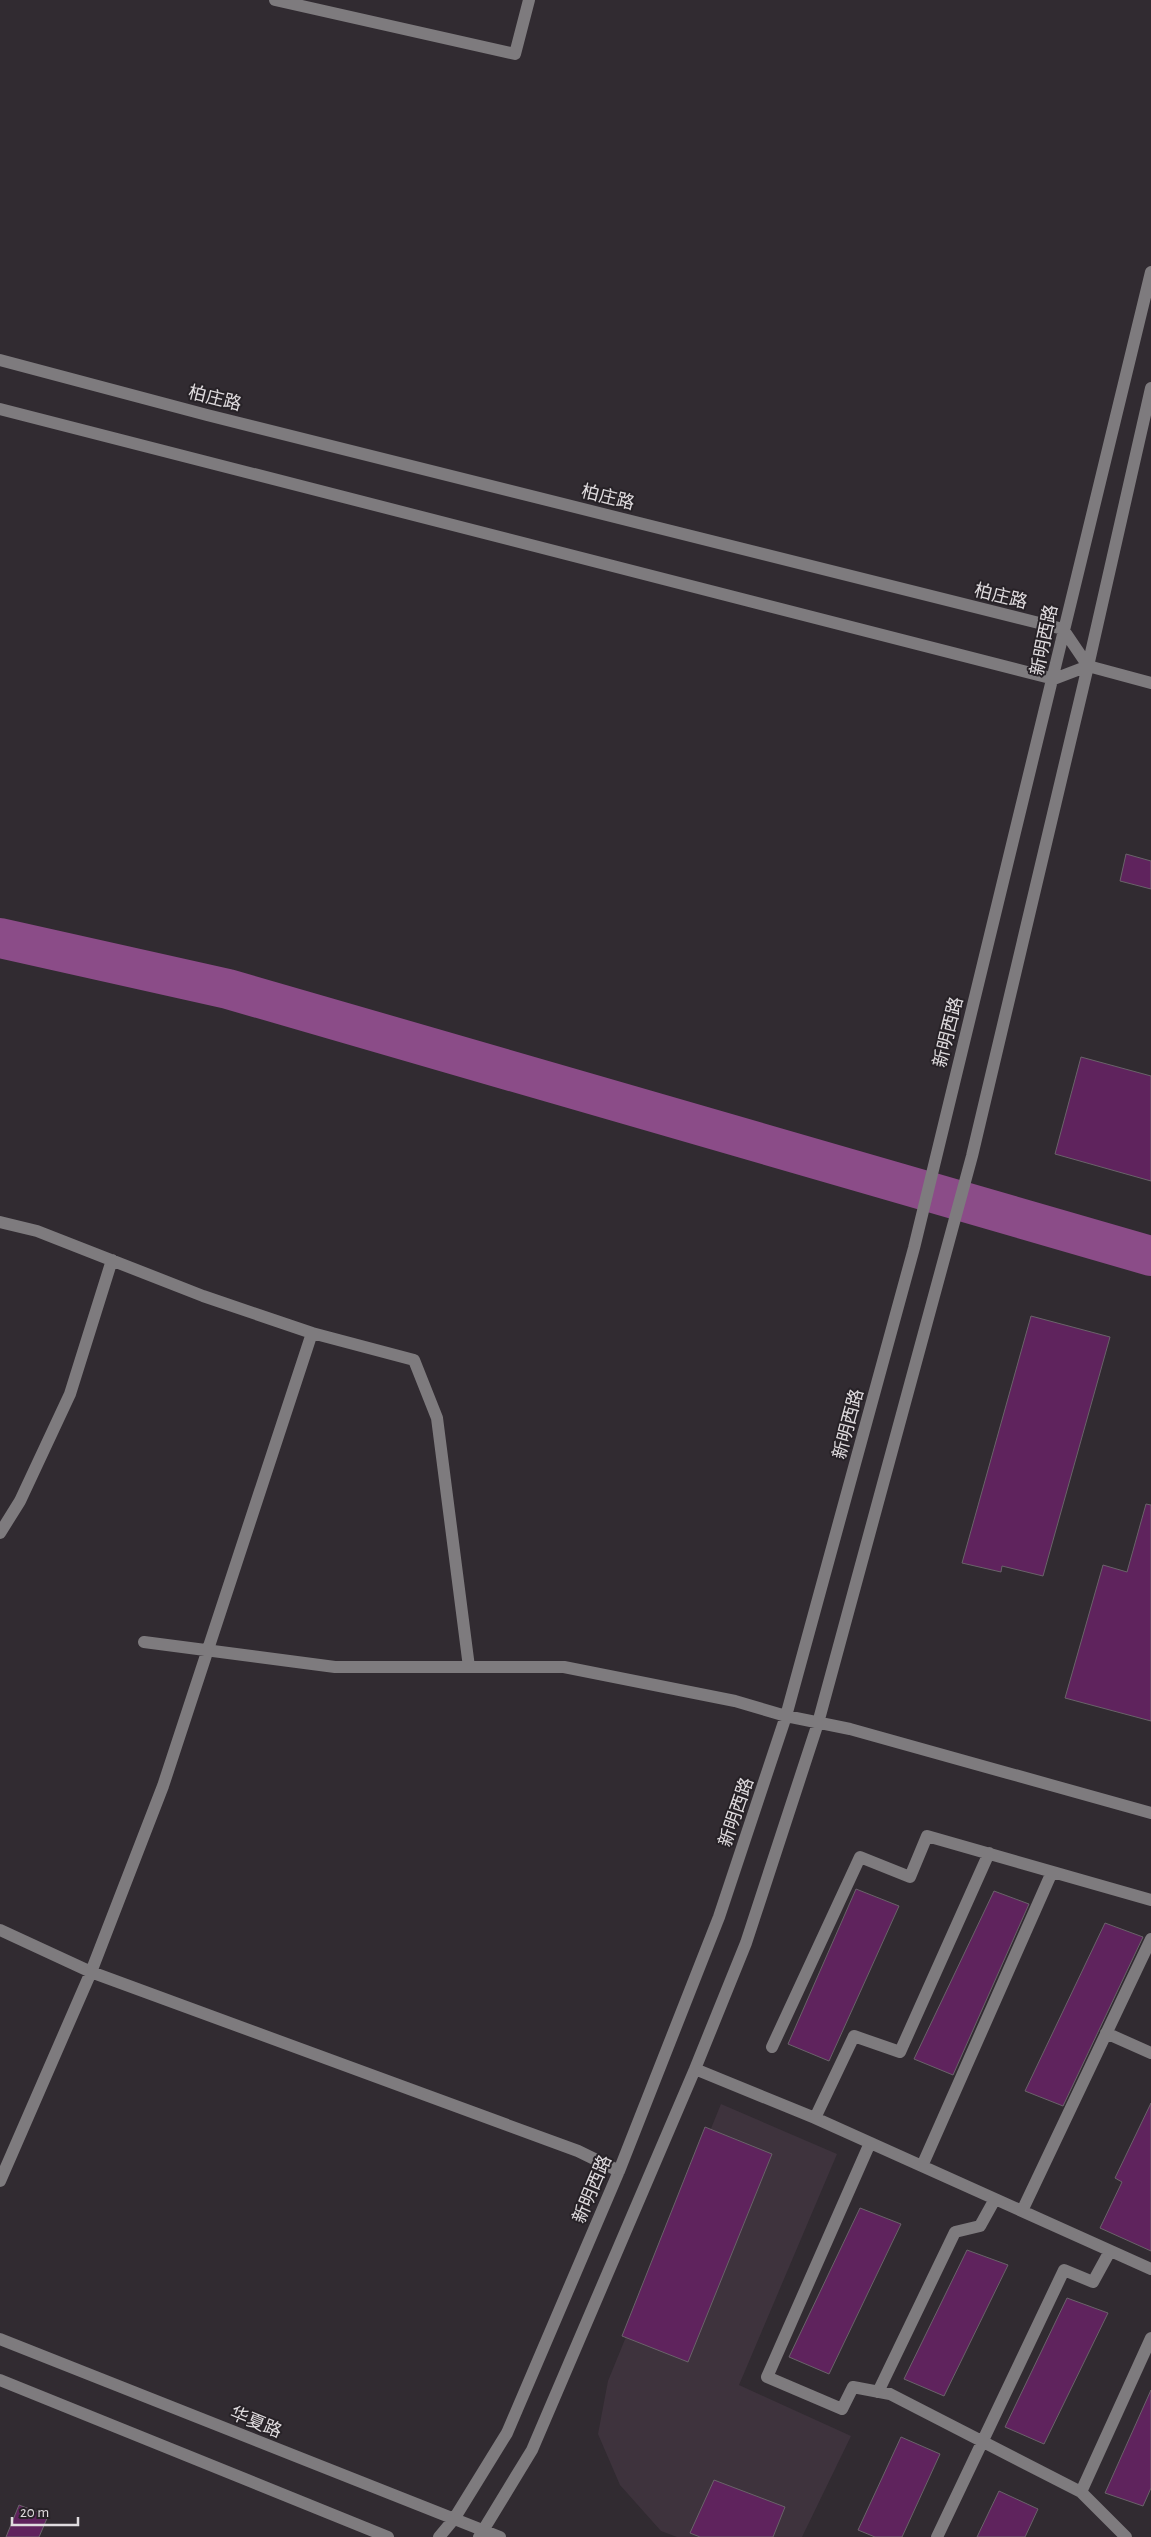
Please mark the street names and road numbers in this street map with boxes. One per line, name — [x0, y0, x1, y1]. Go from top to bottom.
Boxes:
street label: 柏庄路 — [186, 382, 244, 414]
street label: 柏庄路 — [579, 481, 637, 513]
street label: 柏庄路 — [972, 580, 1030, 612]
street label: 新明西路 — [1027, 603, 1061, 677]
street label: 新明西路 — [930, 995, 966, 1069]
street label: 新明西路 — [829, 1387, 867, 1461]
street label: 新明西路 — [715, 1775, 757, 1849]
street label: 新明西路 — [569, 2152, 615, 2226]
street label: 华夏路 — [227, 2403, 285, 2441]

